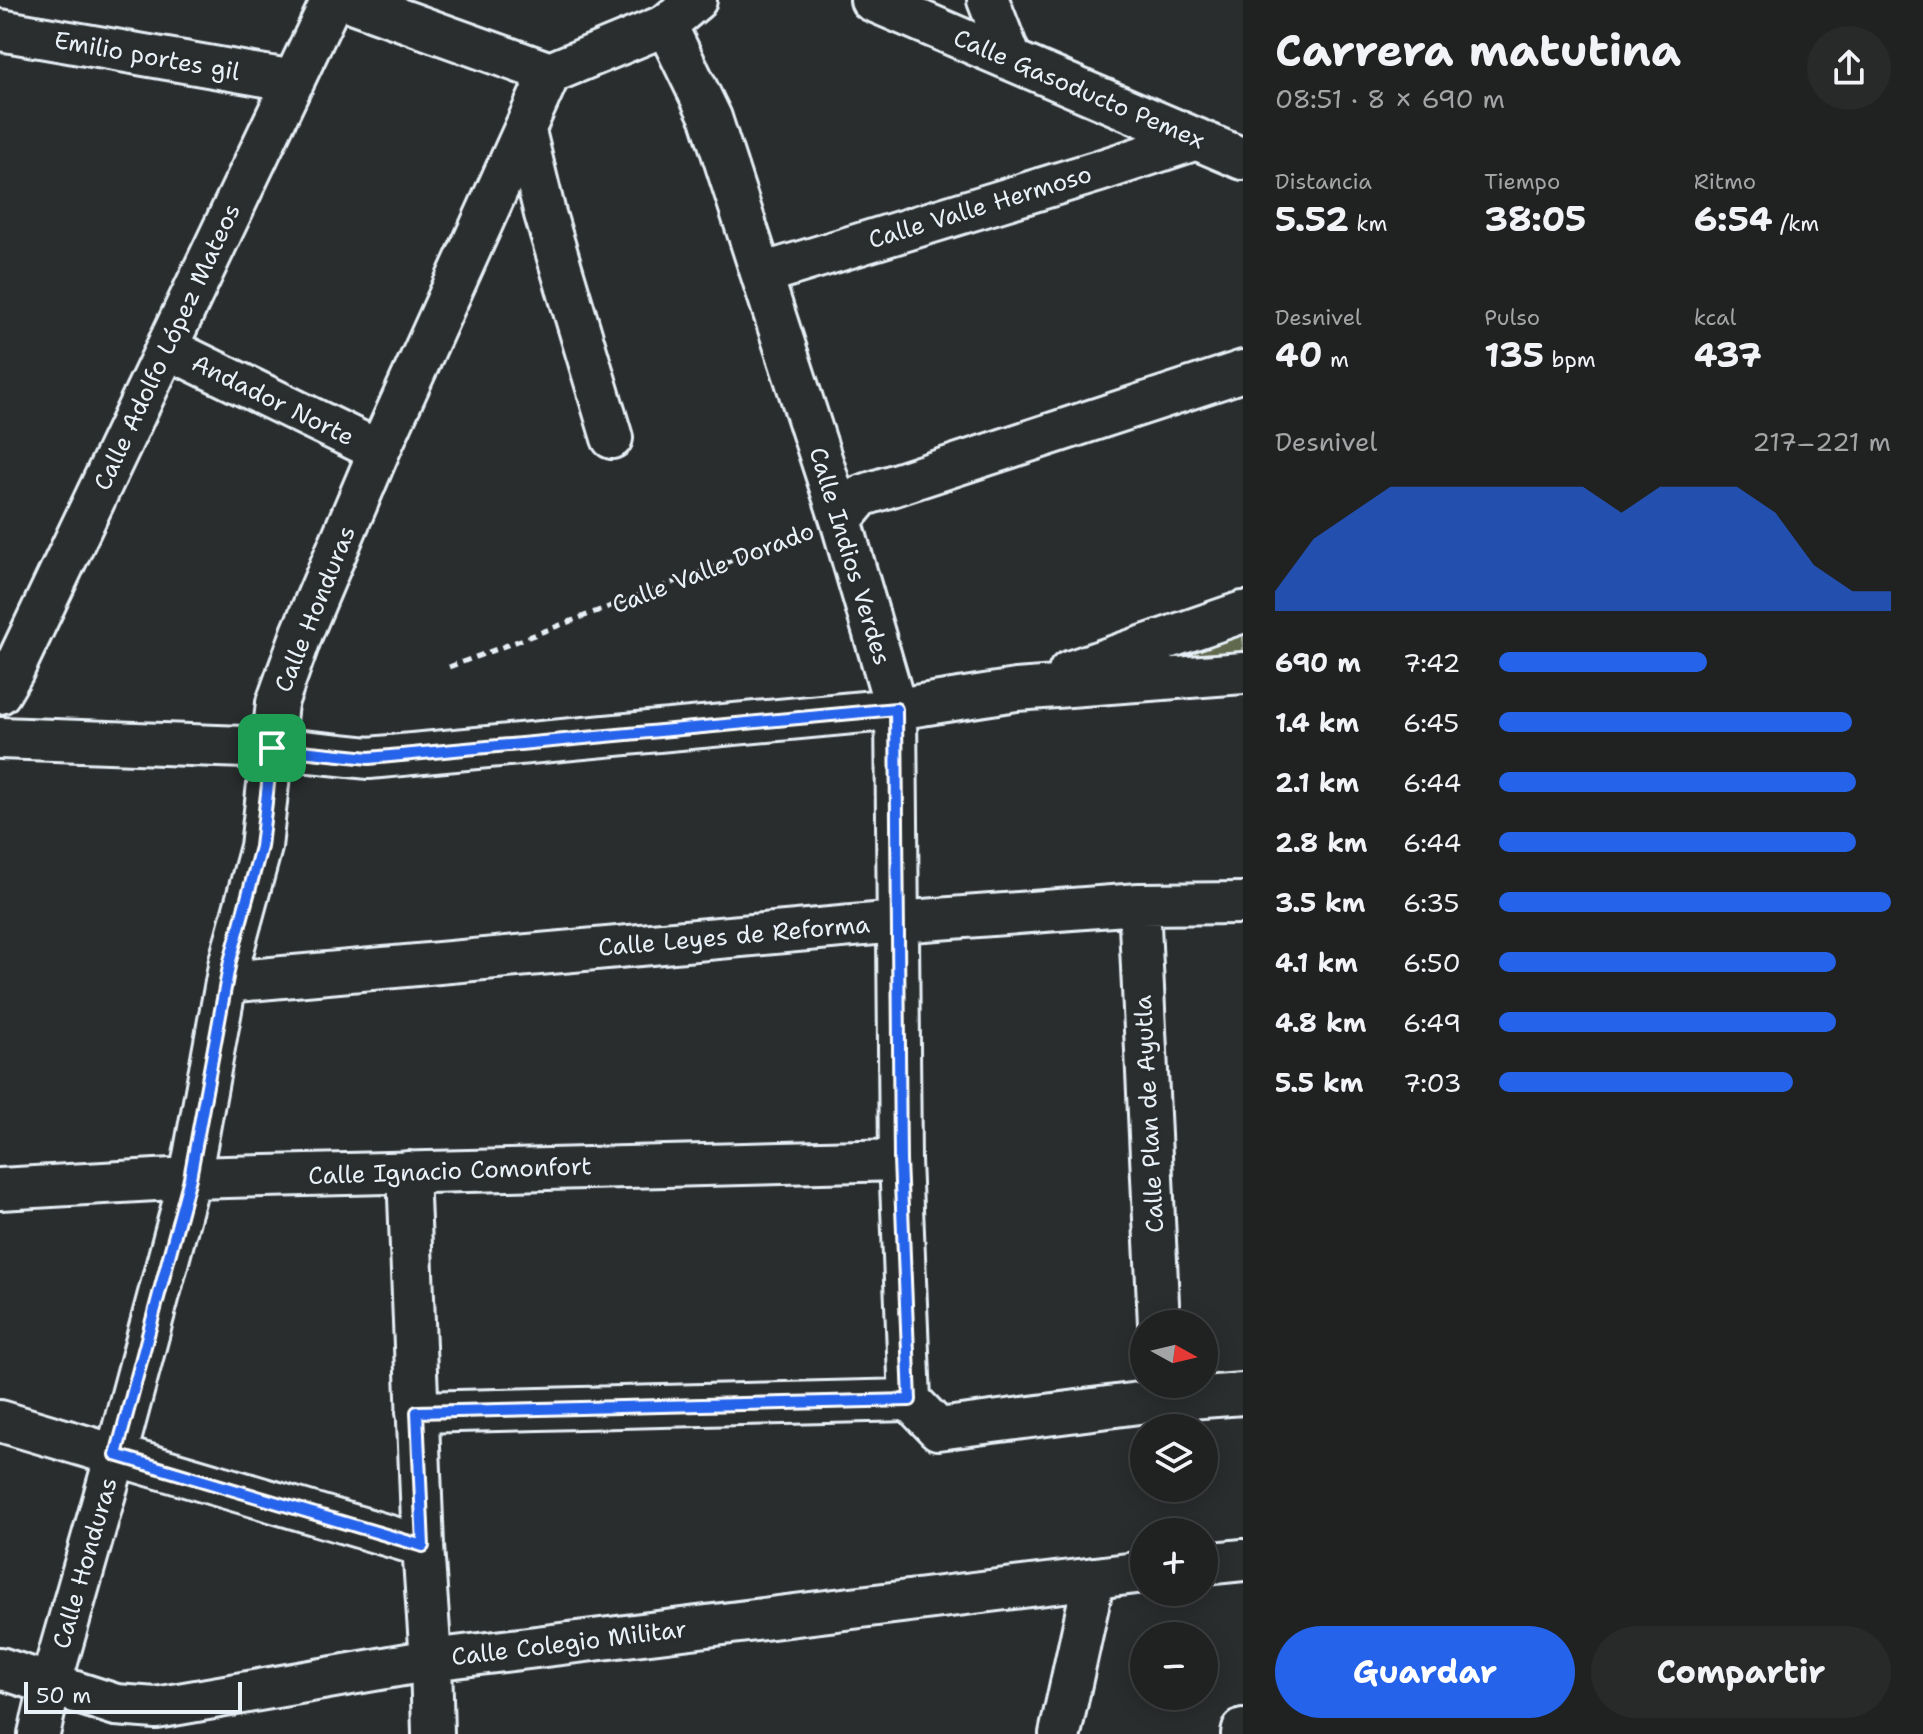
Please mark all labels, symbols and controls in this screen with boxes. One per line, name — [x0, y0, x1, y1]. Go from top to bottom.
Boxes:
text: Carrera matutina — [1275, 21, 1681, 80]
street label: Calle Gasoducto Pemex — [949, 22, 1209, 156]
street label: Emilio portes gil — [52, 24, 243, 88]
button: share — [1807, 26, 1891, 110]
text: 08:51 · 8 × 690 m — [1275, 81, 1505, 116]
street label: Calle Valle Hermoso — [864, 158, 1096, 256]
text: Distancia — [1275, 167, 1372, 196]
text: Tiempo — [1484, 167, 1560, 196]
text: Ritmo — [1694, 167, 1756, 196]
text: 5.52 — [1275, 196, 1349, 242]
text: 38:05 — [1484, 196, 1586, 242]
text: 6:54 — [1694, 196, 1772, 242]
street label: Calle Adolfo López Mateos — [86, 198, 248, 496]
text: km — [1349, 209, 1387, 238]
text: /km — [1772, 209, 1819, 238]
text: Desnivel — [1275, 303, 1362, 332]
text: Pulso — [1484, 303, 1540, 332]
text: kcal — [1694, 303, 1736, 332]
text: 40 — [1275, 332, 1323, 378]
text: 135 — [1484, 332, 1544, 378]
text: 437 — [1694, 332, 1762, 378]
text: m — [1323, 345, 1349, 374]
text: bpm — [1544, 345, 1596, 374]
street label: Andador Norte — [186, 347, 360, 453]
text: Desnivel — [1275, 424, 1377, 459]
text: 217–221 m — [1752, 424, 1891, 459]
street label: Calle Indios Verdes — [802, 443, 898, 669]
street label: Calle Valle Dorado — [607, 515, 819, 621]
street label: Calle Honduras — [267, 521, 363, 697]
text: 690 m — [1275, 645, 1361, 680]
text: 7:42 — [1403, 645, 1460, 680]
text: 1.4 km — [1275, 705, 1359, 740]
text: 6:45 — [1403, 705, 1459, 740]
pin — [238, 714, 306, 782]
icon: arrive — [250, 726, 294, 770]
text: 2.1 km — [1275, 765, 1359, 800]
text: 6:44 — [1403, 765, 1462, 800]
text: 2.8 km — [1275, 825, 1368, 860]
text: 6:44 — [1403, 825, 1462, 860]
text: 3.5 km — [1275, 885, 1366, 920]
text: 6:35 — [1403, 885, 1459, 920]
street label: Calle Leyes de Reforma — [597, 908, 871, 964]
text: 4.1 km — [1275, 945, 1358, 980]
text: 6:50 — [1403, 945, 1461, 980]
street label: Calle Plan de Ayutla — [1127, 994, 1171, 1234]
text: 4.8 km — [1275, 1005, 1366, 1040]
text: 6:49 — [1403, 1005, 1461, 1040]
text: 5.5 km — [1275, 1065, 1363, 1100]
text: 7:03 — [1403, 1065, 1462, 1100]
street label: Calle Ignacio Comonfort — [308, 1150, 592, 1192]
north arrow — [1130, 1310, 1218, 1398]
map controls — [1130, 1310, 1218, 1710]
button: layers — [1130, 1414, 1218, 1502]
street label: Calle Honduras — [45, 1474, 125, 1652]
button: + — [1130, 1518, 1218, 1606]
street label: Calle Colegio Militar — [450, 1613, 688, 1673]
button: − — [1130, 1622, 1218, 1710]
button: Guardar — [1275, 1626, 1575, 1718]
button: Compartir — [1591, 1626, 1891, 1718]
scale bar — [24, 1678, 242, 1714]
text: 50 m — [36, 1681, 91, 1710]

